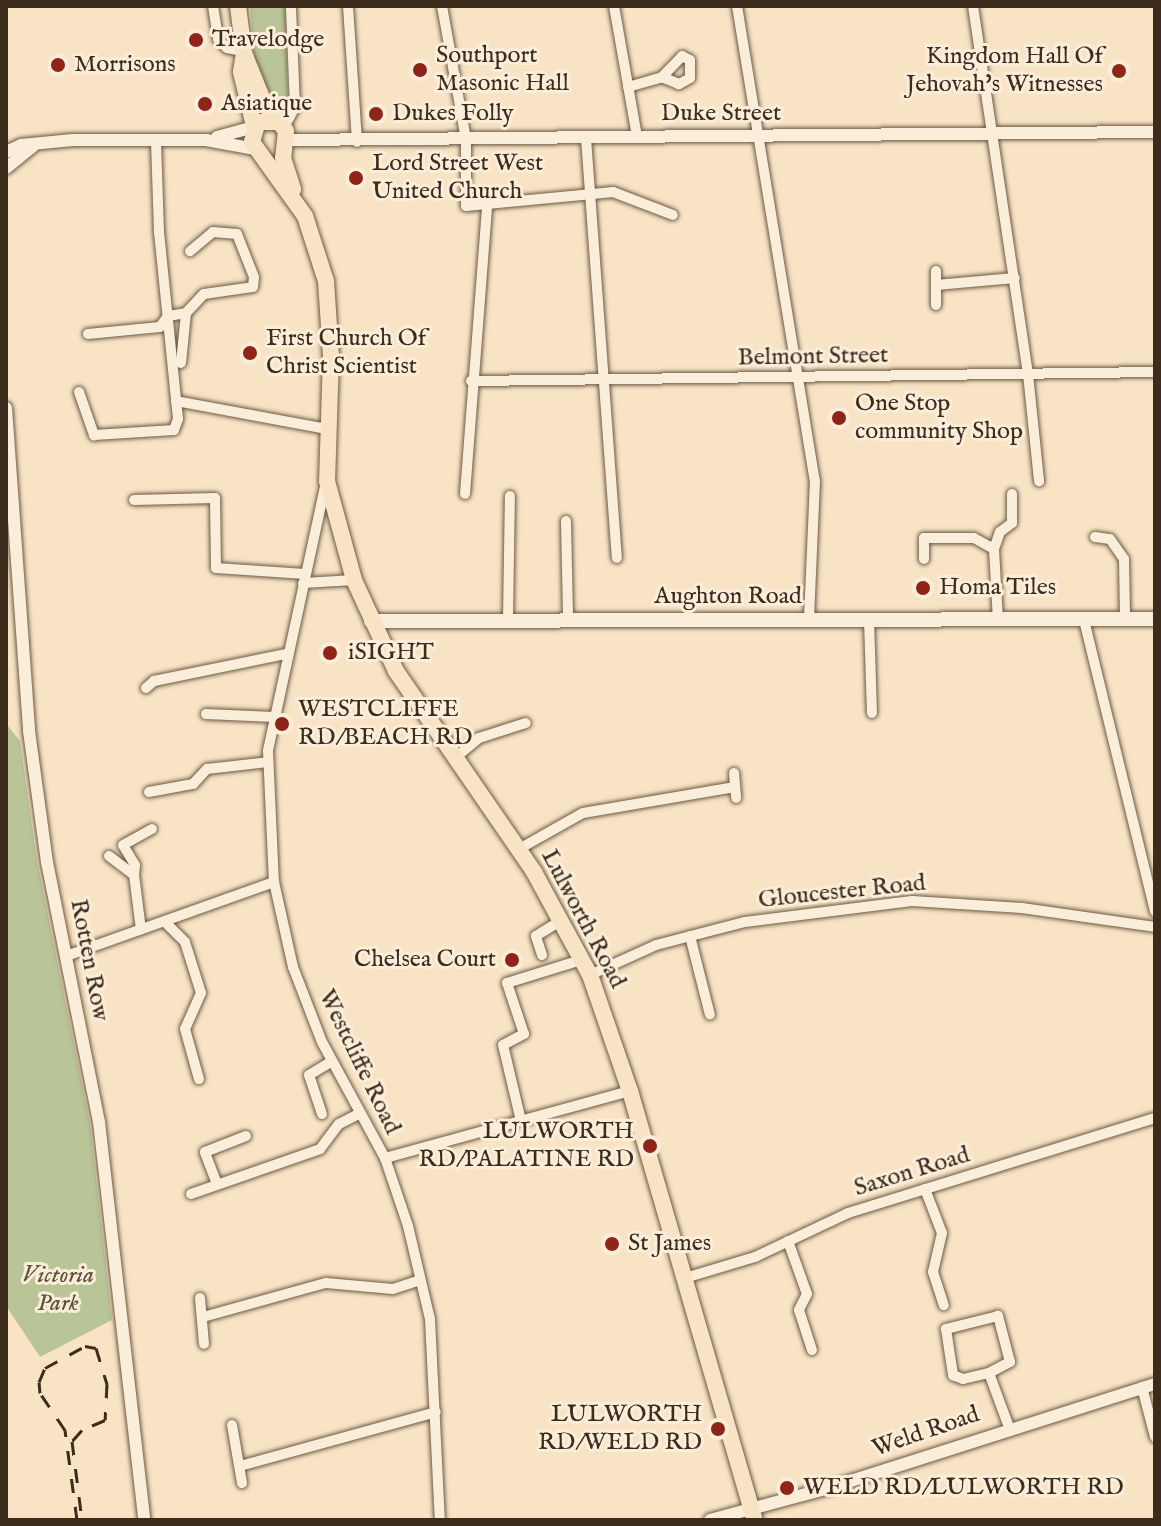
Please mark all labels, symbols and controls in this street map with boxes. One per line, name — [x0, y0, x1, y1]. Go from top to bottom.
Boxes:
place label: Travelodge — [212, 26, 324, 54]
marker: Travelodge — [187, 31, 205, 49]
place label: Southport Masonic Hall — [436, 42, 569, 98]
place label: Kingdom Hall Of Jehovah's Witnesses — [906, 43, 1103, 99]
place label: Morrisons — [74, 51, 176, 79]
marker: Morrisons — [49, 56, 67, 74]
marker: Southport Masonic Hall — [411, 61, 429, 79]
marker: Kingdom Hall Of Jehovah's Witnesses — [1110, 62, 1128, 80]
place label: Asiatique — [221, 90, 312, 118]
marker: Asiatique — [196, 95, 214, 113]
place label: Dukes Folly — [392, 100, 514, 128]
street label: Duke Street — [661, 100, 781, 128]
marker: Dukes Folly — [367, 105, 385, 123]
place label: Lord Street West United Church — [372, 150, 543, 206]
marker: Lord Street West United Church — [347, 169, 365, 187]
place label: First Church Of Christ Scientist — [266, 325, 426, 381]
street label: Belmont Street — [737, 341, 889, 373]
marker: First Church Of Christ Scientist — [241, 344, 259, 362]
place label: One Stop community Shop — [855, 390, 1023, 446]
marker: One Stop community Shop — [830, 409, 848, 427]
place label: Homa Tiles — [939, 574, 1056, 602]
marker: Homa Tiles — [914, 579, 932, 597]
street label: Aughton Road — [654, 583, 802, 611]
place label: iSIGHT — [348, 639, 434, 667]
marker: iSIGHT — [319, 642, 341, 664]
place label: WESTCLIFFE RD/BEACH RD — [298, 696, 472, 752]
marker: WESTCLIFFE RD/BEACH RD — [273, 715, 291, 733]
street label: Lulworth Road — [534, 845, 632, 993]
street label: Gloucester Road — [757, 869, 927, 915]
street label: Rotten Row — [63, 897, 115, 1023]
place label: Chelsea Court — [354, 946, 496, 974]
marker: Chelsea Court — [503, 951, 521, 969]
street label: Westcliffe Road — [312, 985, 406, 1139]
place label: LULWORTH RD/PALATINE RD — [418, 1118, 634, 1174]
marker: LULWORTH RD/PALATINE RD — [641, 1137, 659, 1155]
street label: Saxon Road — [851, 1141, 973, 1203]
place label: St James — [628, 1230, 711, 1258]
marker: St James — [603, 1235, 621, 1253]
park label: Victoria Park — [22, 1262, 94, 1318]
street label: Weld Road — [869, 1400, 983, 1464]
place label: LULWORTH RD/WELD RD — [538, 1401, 702, 1457]
marker: LULWORTH RD/WELD RD — [709, 1420, 727, 1438]
place label: WELD RD/LULWORTH RD — [803, 1474, 1124, 1502]
marker: WELD RD/LULWORTH RD — [778, 1479, 796, 1497]

